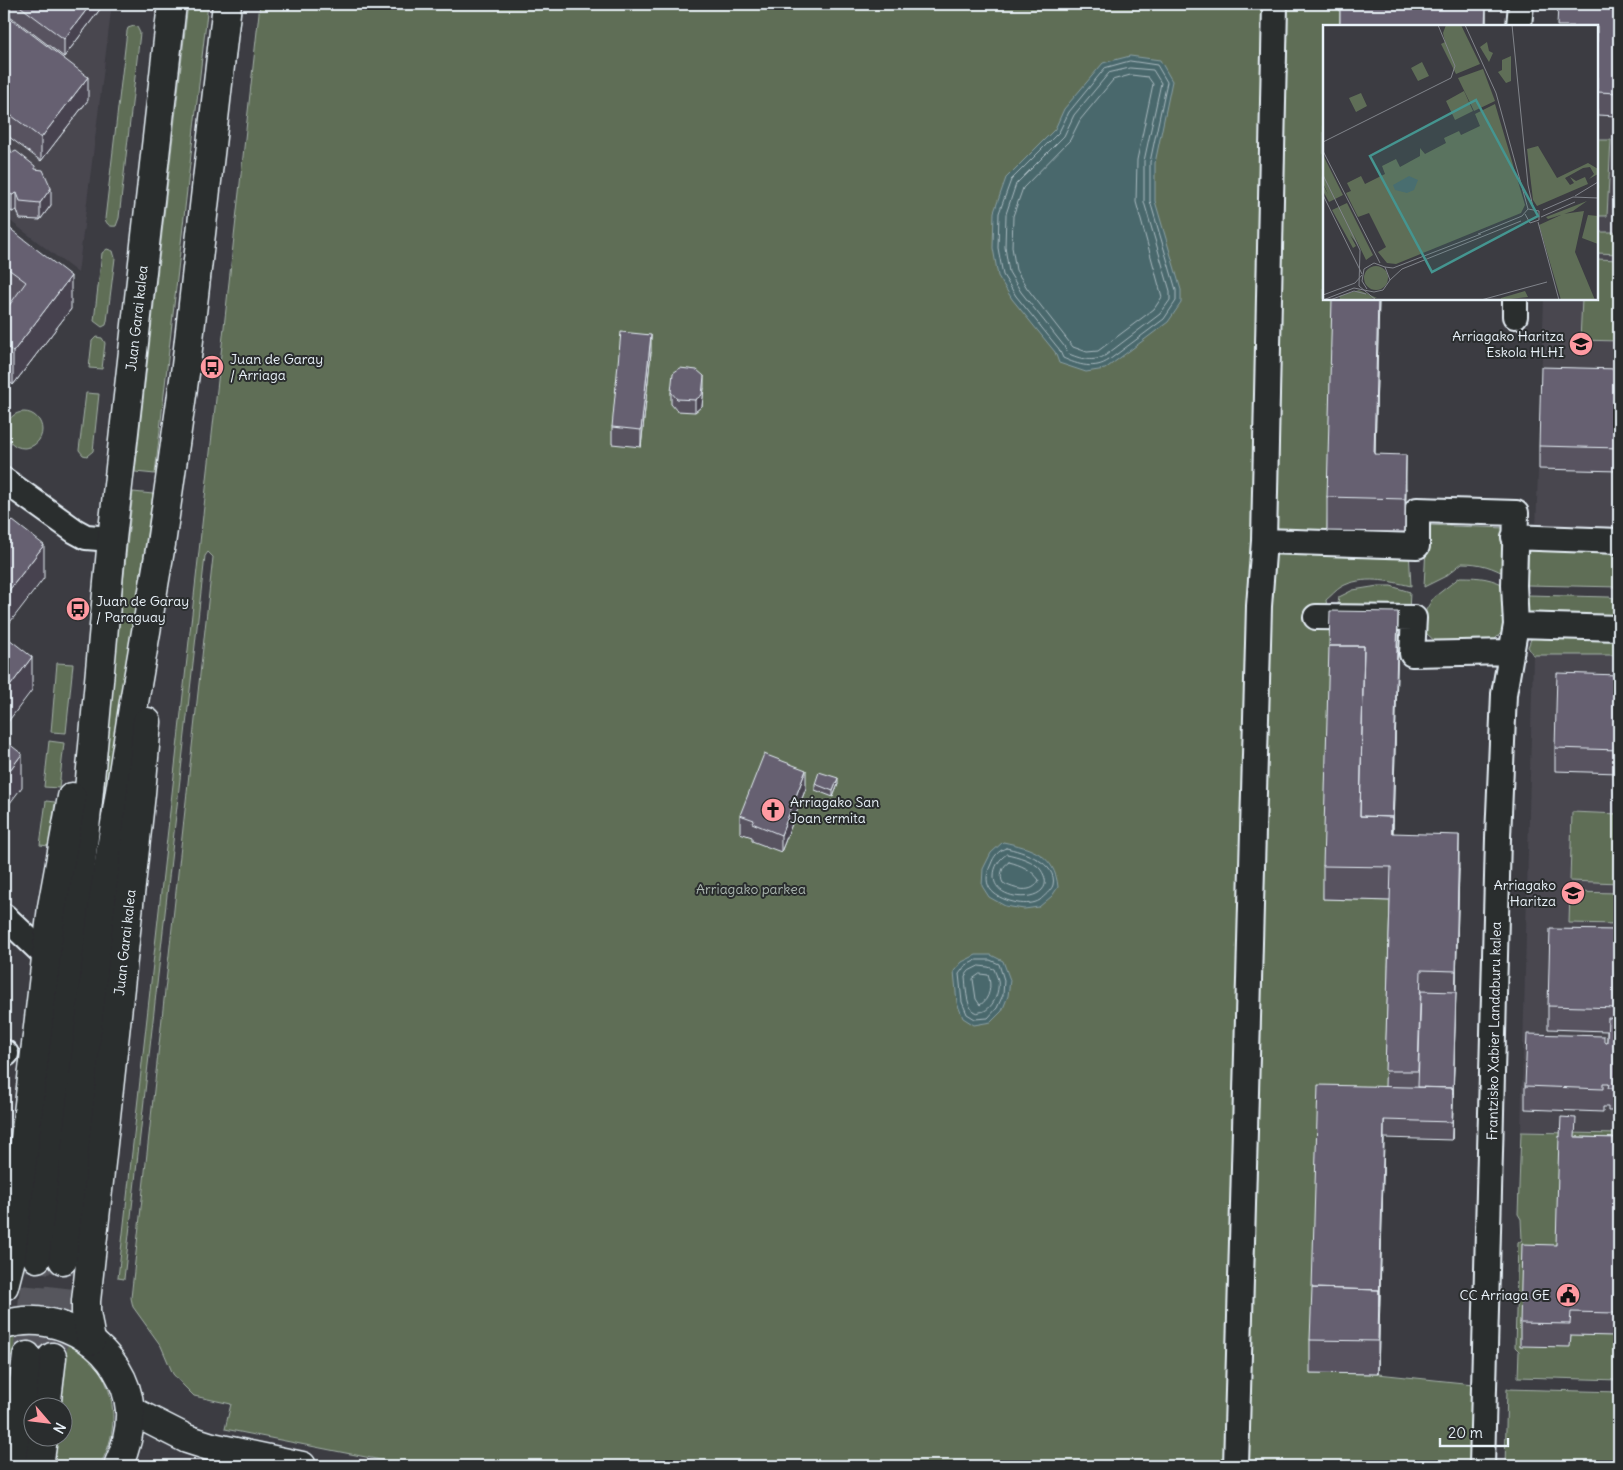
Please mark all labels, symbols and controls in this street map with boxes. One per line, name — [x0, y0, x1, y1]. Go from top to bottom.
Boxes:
inset map — [1323, 25, 1598, 300]
street label: Juan Garai kalea — [122, 264, 152, 372]
place label: Arriagako Haritza Eskola HLHI — [1452, 327, 1564, 361]
school or university icon: Arriagako Haritza Eskola HLHI — [1568, 331, 1594, 357]
place label: Juan de Garay / Arriaga — [230, 350, 323, 384]
bus stop icon: Juan de Garay / Arriaga — [199, 354, 225, 380]
place label: Juan de Garay / Paraguay — [96, 592, 189, 626]
bus stop icon: Juan de Garay / Paraguay — [65, 596, 91, 622]
place label: Arriagako San Joan ermita — [790, 793, 879, 827]
church icon: Arriagako San Joan ermita — [760, 797, 786, 823]
place label: Arriagako Haritza — [1494, 876, 1556, 910]
park label: Arriagako parkea — [696, 880, 806, 898]
school or university icon: Arriagako Haritza — [1560, 880, 1586, 906]
street label: Juan Garai kalea — [110, 889, 139, 996]
street label: Frantzisko Xabier Landaburu kalea — [1483, 921, 1505, 1141]
public building icon: CC Arriaga GE — [1555, 1282, 1581, 1308]
place label: CC Arriaga GE — [1460, 1286, 1550, 1304]
north arrow — [22, 1398, 72, 1448]
scale bar — [1440, 1415, 1508, 1447]
text: N — [49, 1420, 70, 1437]
text: 20 m — [1448, 1423, 1483, 1442]

